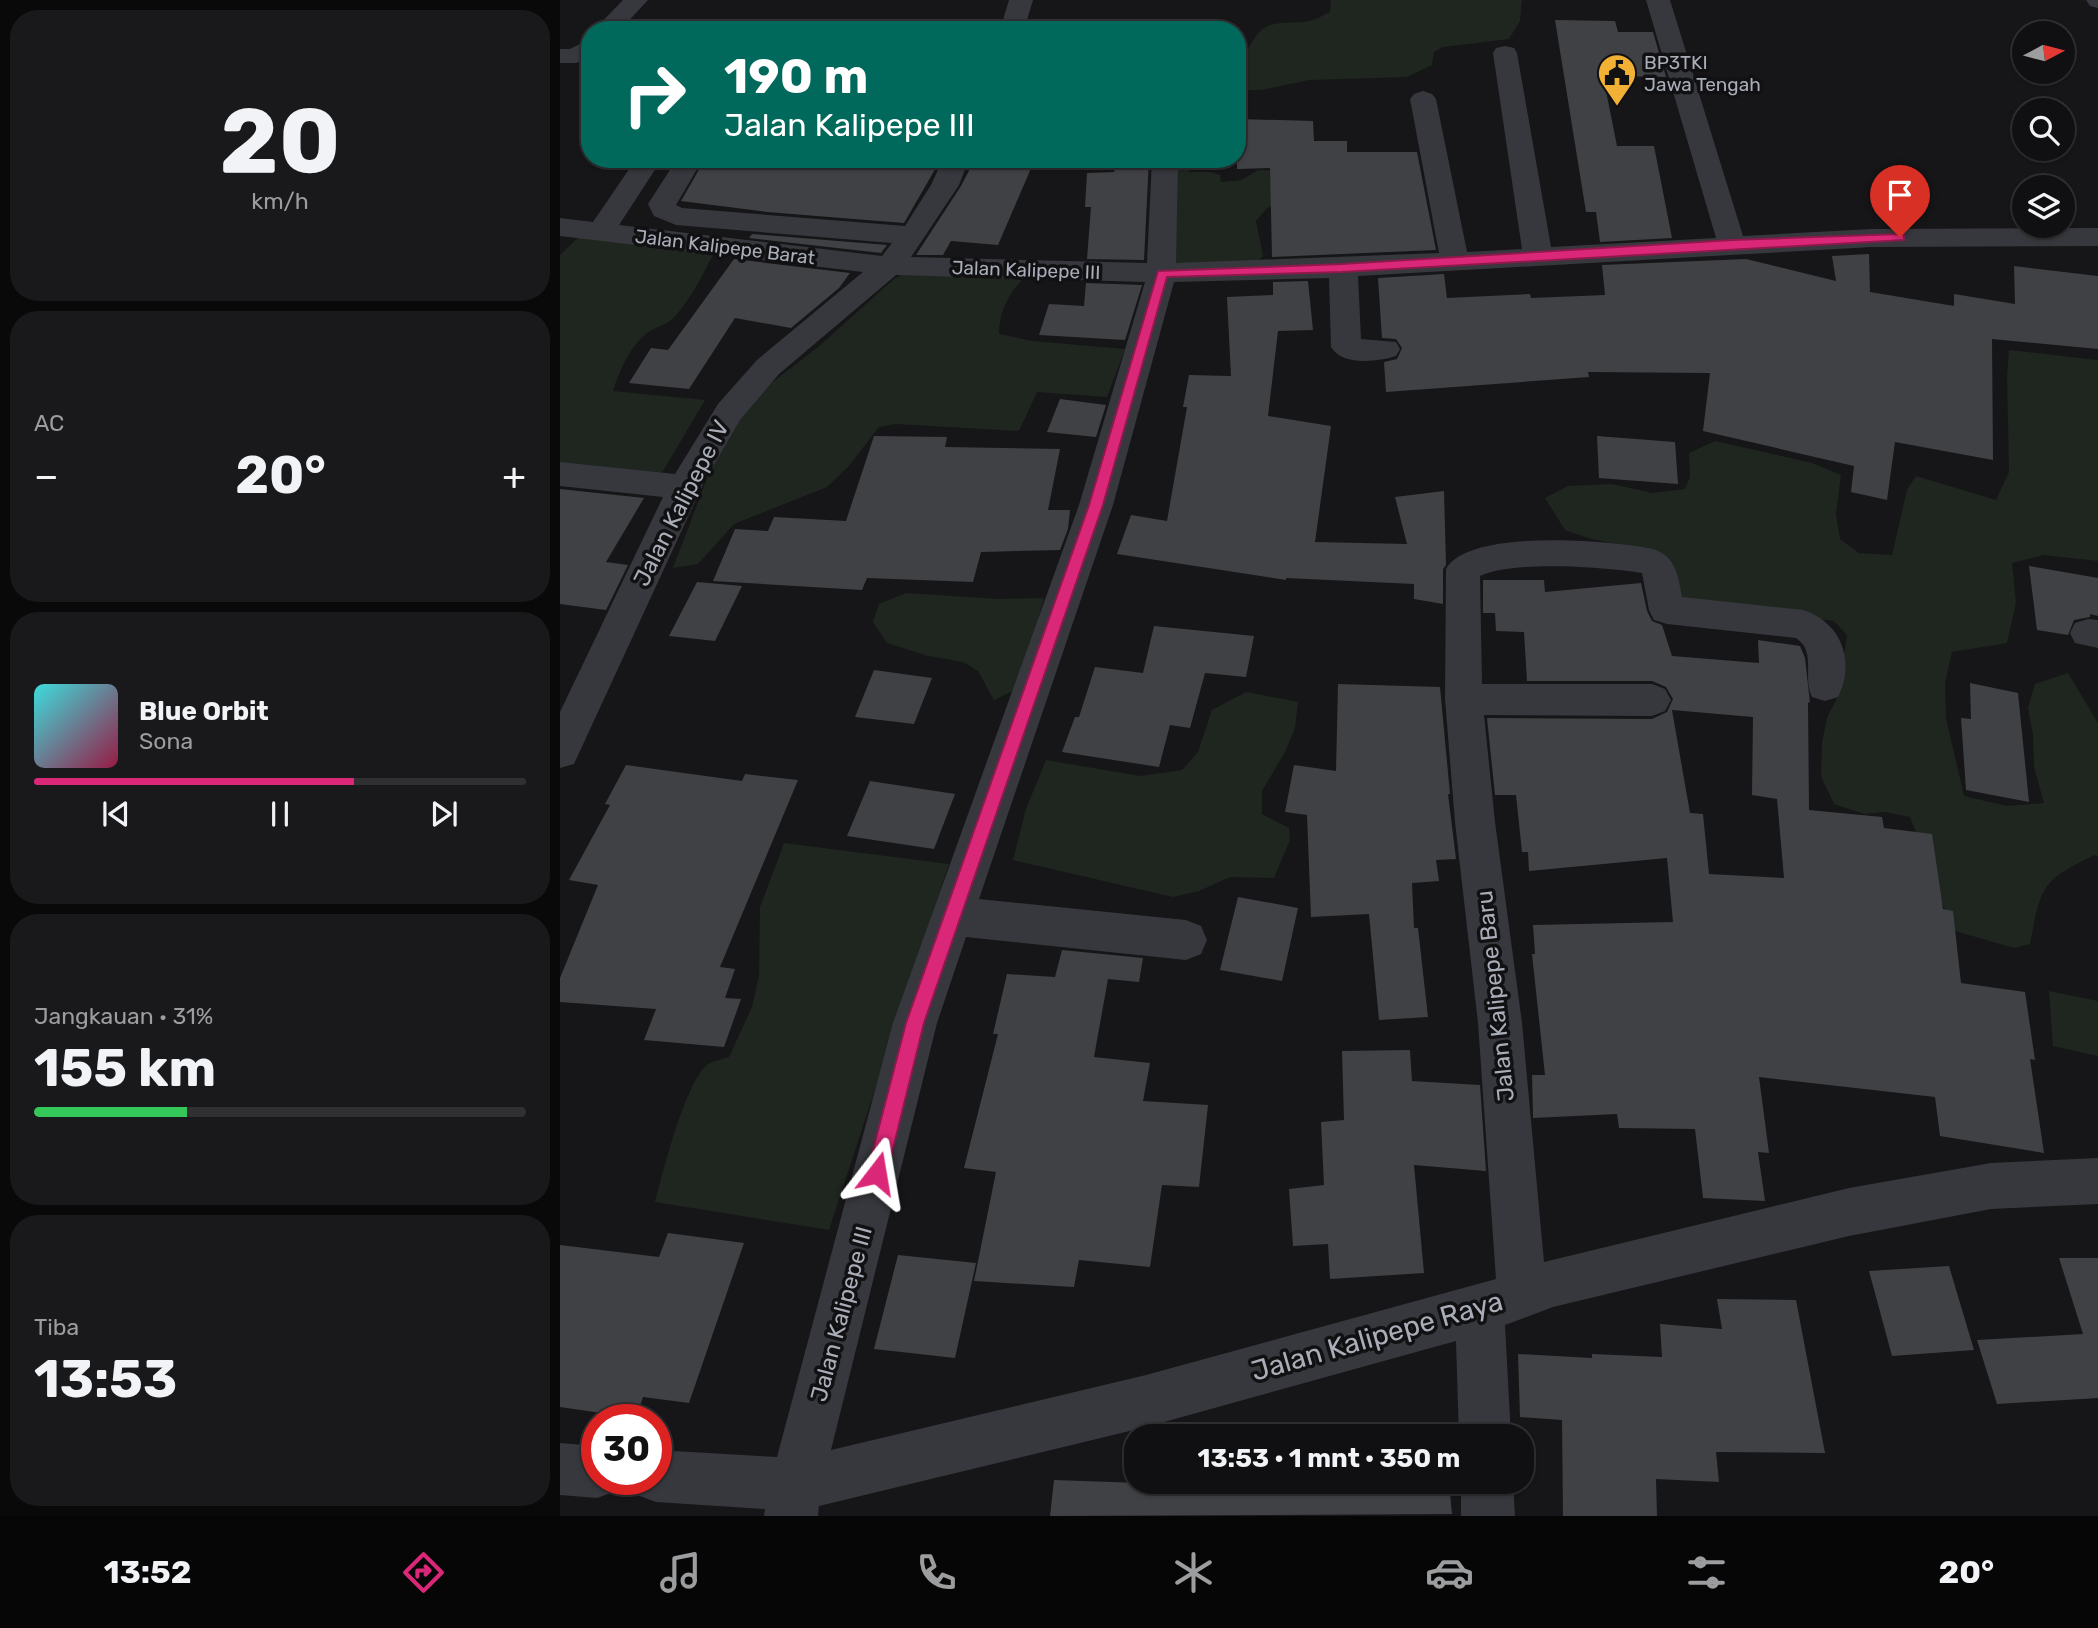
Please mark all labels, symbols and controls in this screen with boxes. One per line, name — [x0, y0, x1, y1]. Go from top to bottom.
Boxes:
north arrow — [2012, 21, 2076, 84]
map controls — [2012, 21, 2075, 238]
text: 190 m — [724, 47, 868, 105]
icon: right — [609, 49, 700, 140]
place label: BP3TKI Jawa Tengah — [1644, 51, 1761, 96]
public building icon: BP3TKI Jawa Tengah — [1596, 52, 1638, 107]
text: 20 — [219, 87, 341, 195]
button: search — [2012, 98, 2075, 161]
text: Jalan Kalipepe III — [724, 106, 975, 144]
pin — [1870, 165, 1930, 237]
button: layers — [2012, 175, 2075, 238]
icon: arrive — [1881, 176, 1919, 214]
text: km/h — [251, 187, 309, 215]
street label: Jalan Kalipepe Barat — [634, 225, 817, 270]
street label: Jalan Kalipepe III — [951, 256, 1101, 284]
text: AC — [34, 409, 64, 437]
street label: Jalan Kalipepe IV — [627, 415, 735, 591]
text: 20° — [235, 444, 326, 506]
text: − — [34, 453, 59, 499]
text: + — [502, 453, 526, 499]
text: Blue Orbit — [139, 696, 269, 727]
text: Sona — [139, 727, 193, 755]
icon: previous — [97, 795, 135, 833]
icon: pause — [261, 795, 299, 833]
icon: next — [425, 795, 463, 833]
street label: Jalan Kalipepe Baru — [1470, 889, 1520, 1103]
text: Jangkauan · 31% — [34, 1002, 213, 1030]
text: 155 km — [34, 1037, 216, 1099]
position arrow — [840, 1136, 914, 1210]
street label: Jalan Kalipepe III — [804, 1223, 878, 1405]
street label: Jalan Kalipepe Raya — [1247, 1284, 1507, 1388]
text: Tiba — [34, 1313, 79, 1341]
text: 13:53 — [34, 1348, 177, 1410]
speed limit sign: 30 — [581, 1404, 672, 1495]
text: 13:53 · 1 mnt · 350 m — [1198, 1443, 1460, 1474]
icon: directions — [399, 1548, 448, 1597]
icon: music — [656, 1548, 705, 1597]
icon: phone — [912, 1548, 961, 1597]
icon: climate — [1169, 1548, 1218, 1597]
icon: car — [1425, 1548, 1474, 1597]
icon: filters — [1682, 1548, 1731, 1597]
text: 13:52 — [104, 1553, 192, 1591]
text: 20° — [1938, 1553, 1994, 1591]

